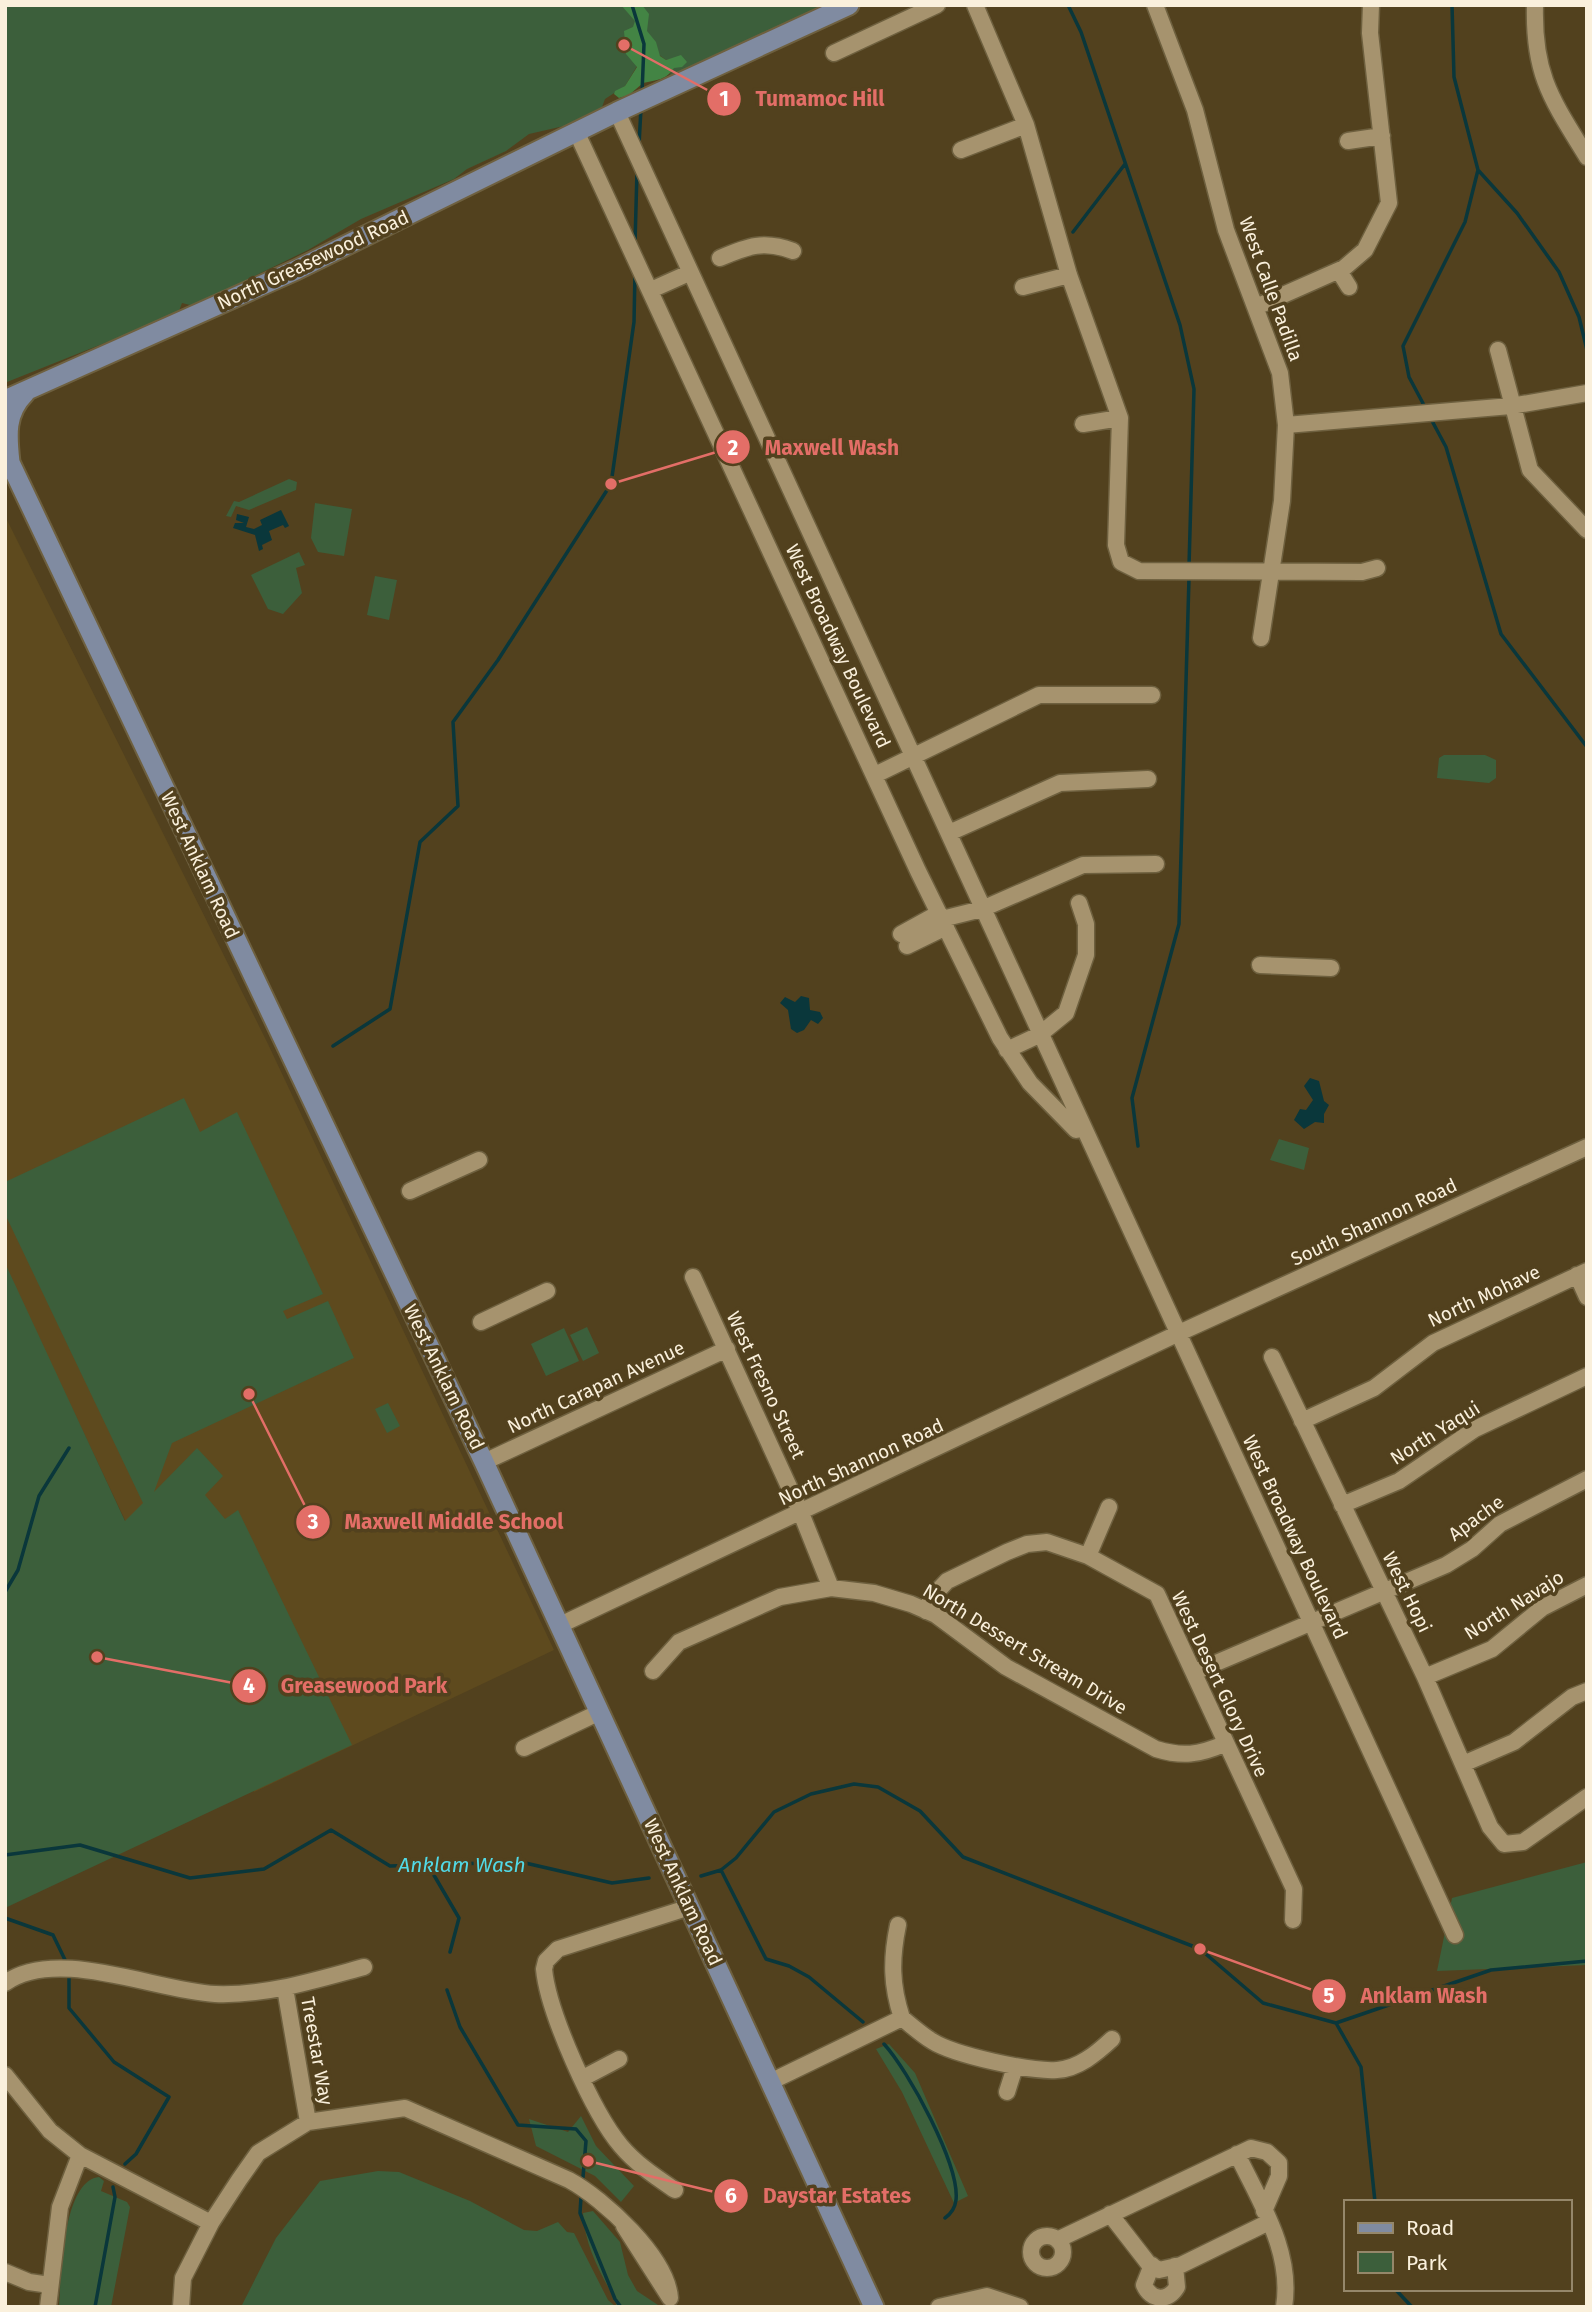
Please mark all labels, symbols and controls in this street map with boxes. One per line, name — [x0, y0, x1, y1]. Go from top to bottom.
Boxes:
callout: Tumamoc Hill — [706, 78, 898, 120]
text: 1 — [719, 86, 729, 112]
text: Tumamoc Hill — [755, 86, 885, 112]
street label: North Greasewood Road — [214, 205, 412, 315]
street label: West Calle Padilla — [1234, 214, 1308, 364]
callout: Maxwell Wash — [716, 426, 913, 468]
text: 2 — [728, 435, 739, 461]
text: Maxwell Wash — [765, 435, 899, 461]
street label: West Broadway Boulevard — [781, 540, 895, 752]
street label: West Anklam Road — [156, 788, 244, 942]
street label: South Shannon Road — [1287, 1173, 1461, 1271]
street label: North Mohave — [1424, 1260, 1544, 1332]
street label: West Anklam Road — [399, 1300, 489, 1454]
street label: West Fresno Street — [722, 1308, 810, 1463]
street label: North Carapan Avenue — [504, 1336, 688, 1438]
street label: North Yaqui — [1386, 1396, 1484, 1470]
street label: North Shannon Road — [775, 1414, 947, 1510]
street label: West Broadway Boulevard — [1238, 1431, 1352, 1643]
street label: Apache — [1444, 1490, 1508, 1546]
callout: Maxwell Middle School — [296, 1501, 578, 1543]
text: 3 — [307, 1509, 319, 1535]
text: Maxwell Middle School — [345, 1509, 564, 1535]
street label: West Hopi — [1378, 1548, 1436, 1636]
street label: North Navajo — [1460, 1565, 1568, 1645]
street label: North Dessert Stream Drive — [919, 1579, 1131, 1719]
street label: West Desert Glory Drive — [1167, 1587, 1273, 1781]
callout: Greasewood Park — [232, 1665, 461, 1707]
text: 4 — [243, 1673, 255, 1699]
text: Greasewood Park — [281, 1673, 448, 1699]
street label: West Anklam Road — [639, 1815, 727, 1969]
water label: Anklam Wash — [397, 1852, 526, 1878]
callout: Anklam Wash — [1312, 1975, 1502, 2017]
text: 5 — [1323, 1983, 1335, 2009]
text: Anklam Wash — [1359, 1983, 1488, 2009]
street label: Treestar Way — [296, 1995, 338, 2108]
callout: Daystar Estates — [714, 2175, 925, 2217]
text: 6 — [725, 2183, 737, 2209]
text: Daystar Estates — [763, 2183, 911, 2209]
legend — [1344, 2200, 1571, 2291]
text: Road — [1406, 2215, 1454, 2241]
text: Park — [1406, 2250, 1448, 2276]

